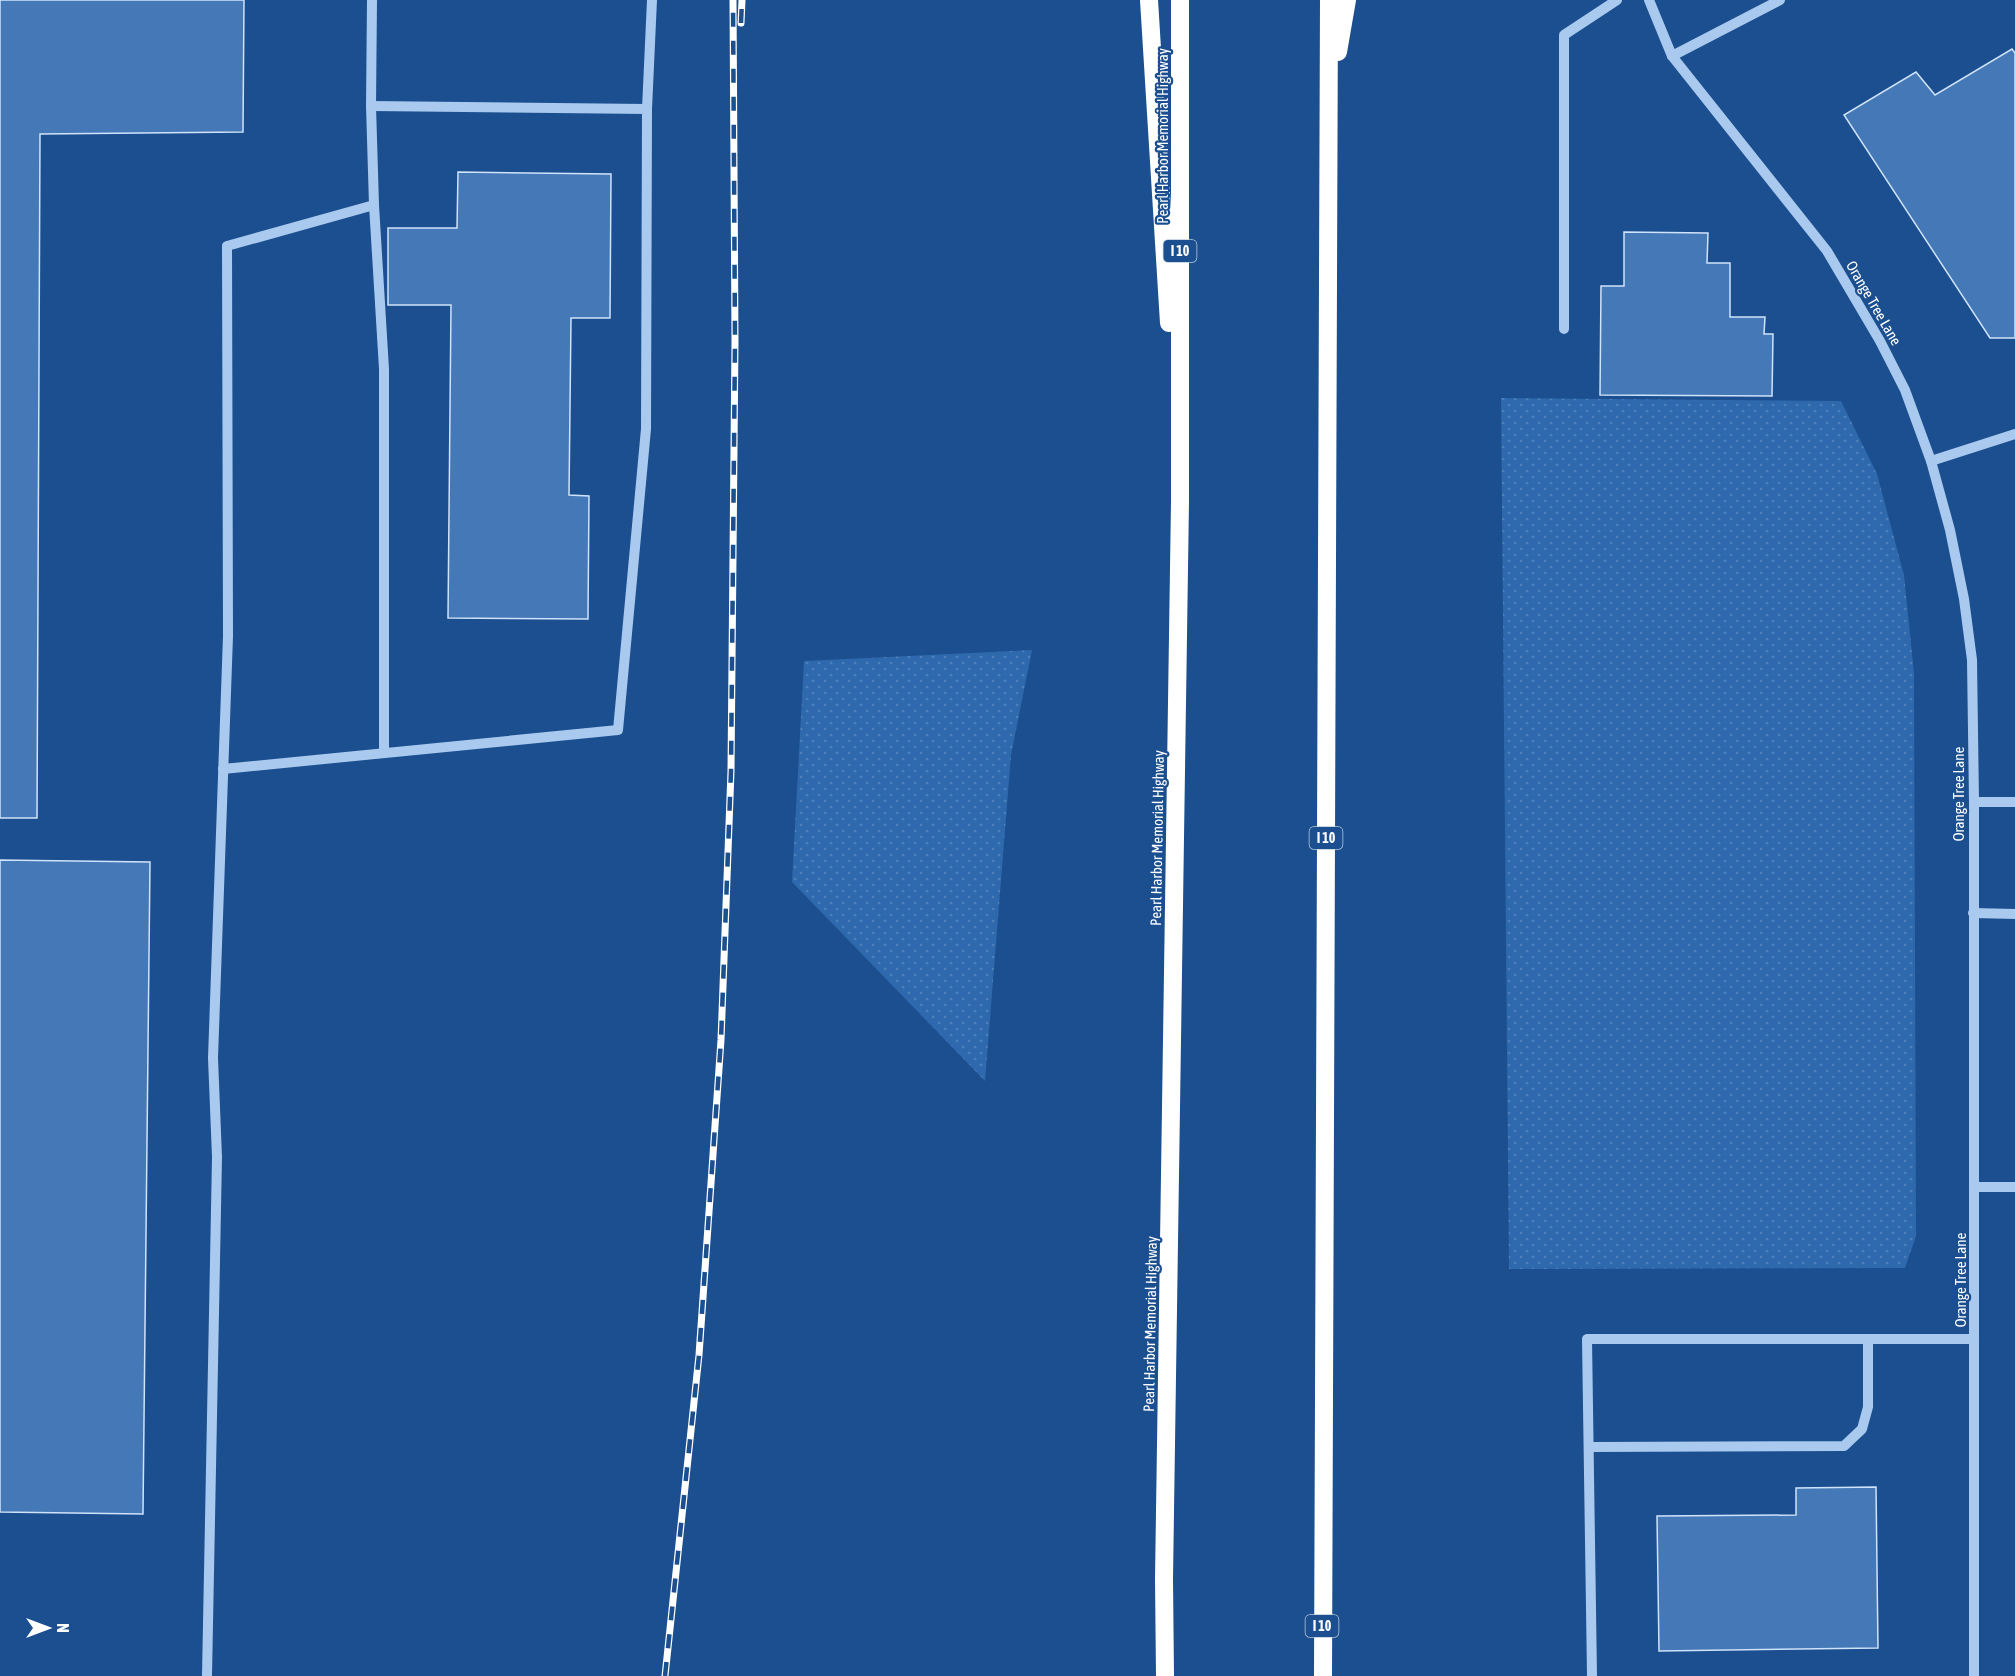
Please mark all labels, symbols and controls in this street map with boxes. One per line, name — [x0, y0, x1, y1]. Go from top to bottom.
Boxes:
street label: Pearl Harbor Memorial Highway — [1154, 48, 1171, 224]
road number: I 10 — [1164, 240, 1196, 262]
street label: Orange Tree Lane — [1843, 258, 1905, 348]
street label: Orange Tree Lane — [1950, 746, 1967, 841]
street label: Pearl Harbor Memorial Highway — [1147, 750, 1167, 926]
road number: I 10 — [1310, 827, 1342, 849]
street label: Orange Tree Lane — [1952, 1232, 1969, 1327]
street label: Pearl Harbor Memorial Highway — [1140, 1236, 1160, 1412]
north arrow — [18, 1598, 78, 1658]
road number: I 10 — [1306, 1615, 1338, 1637]
text: N — [54, 1623, 72, 1633]

